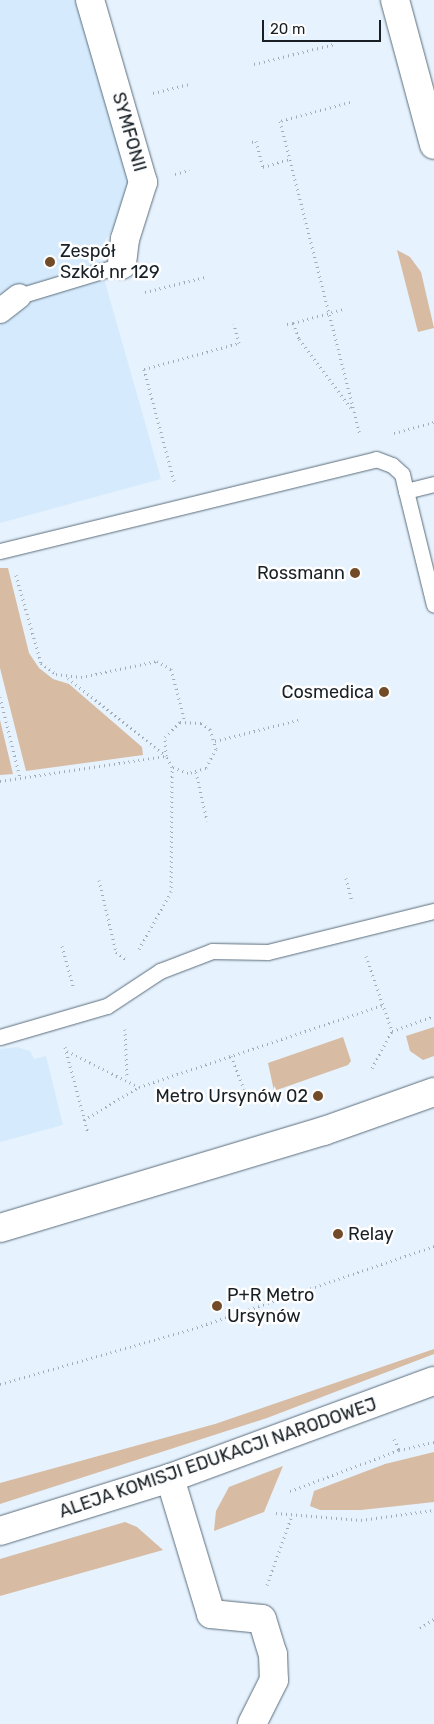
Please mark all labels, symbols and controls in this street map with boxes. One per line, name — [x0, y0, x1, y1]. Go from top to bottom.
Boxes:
scale bar — [264, 10, 383, 42]
text: 20 m — [270, 20, 305, 38]
street label: SYMFONII — [107, 90, 151, 174]
place label: Zespół Szkół nr 129 — [60, 241, 160, 284]
marker: Zespół Szkół nr 129 — [44, 256, 56, 268]
place label: Rossmann — [257, 562, 345, 584]
marker: Rossmann — [349, 567, 361, 579]
place label: Cosmedica — [281, 681, 374, 703]
marker: Cosmedica — [378, 686, 390, 698]
place label: Metro Ursynów 02 — [155, 1085, 308, 1107]
marker: Metro Ursynów 02 — [312, 1090, 324, 1102]
place label: Relay — [348, 1223, 394, 1245]
marker: Relay — [332, 1228, 344, 1240]
place label: P+R Metro Ursynów — [227, 1285, 314, 1328]
marker: P+R Metro Ursynów — [211, 1300, 223, 1312]
street label: ALEJA KOMISJI EDUKACJI NARODOWEJ — [56, 1393, 380, 1523]

